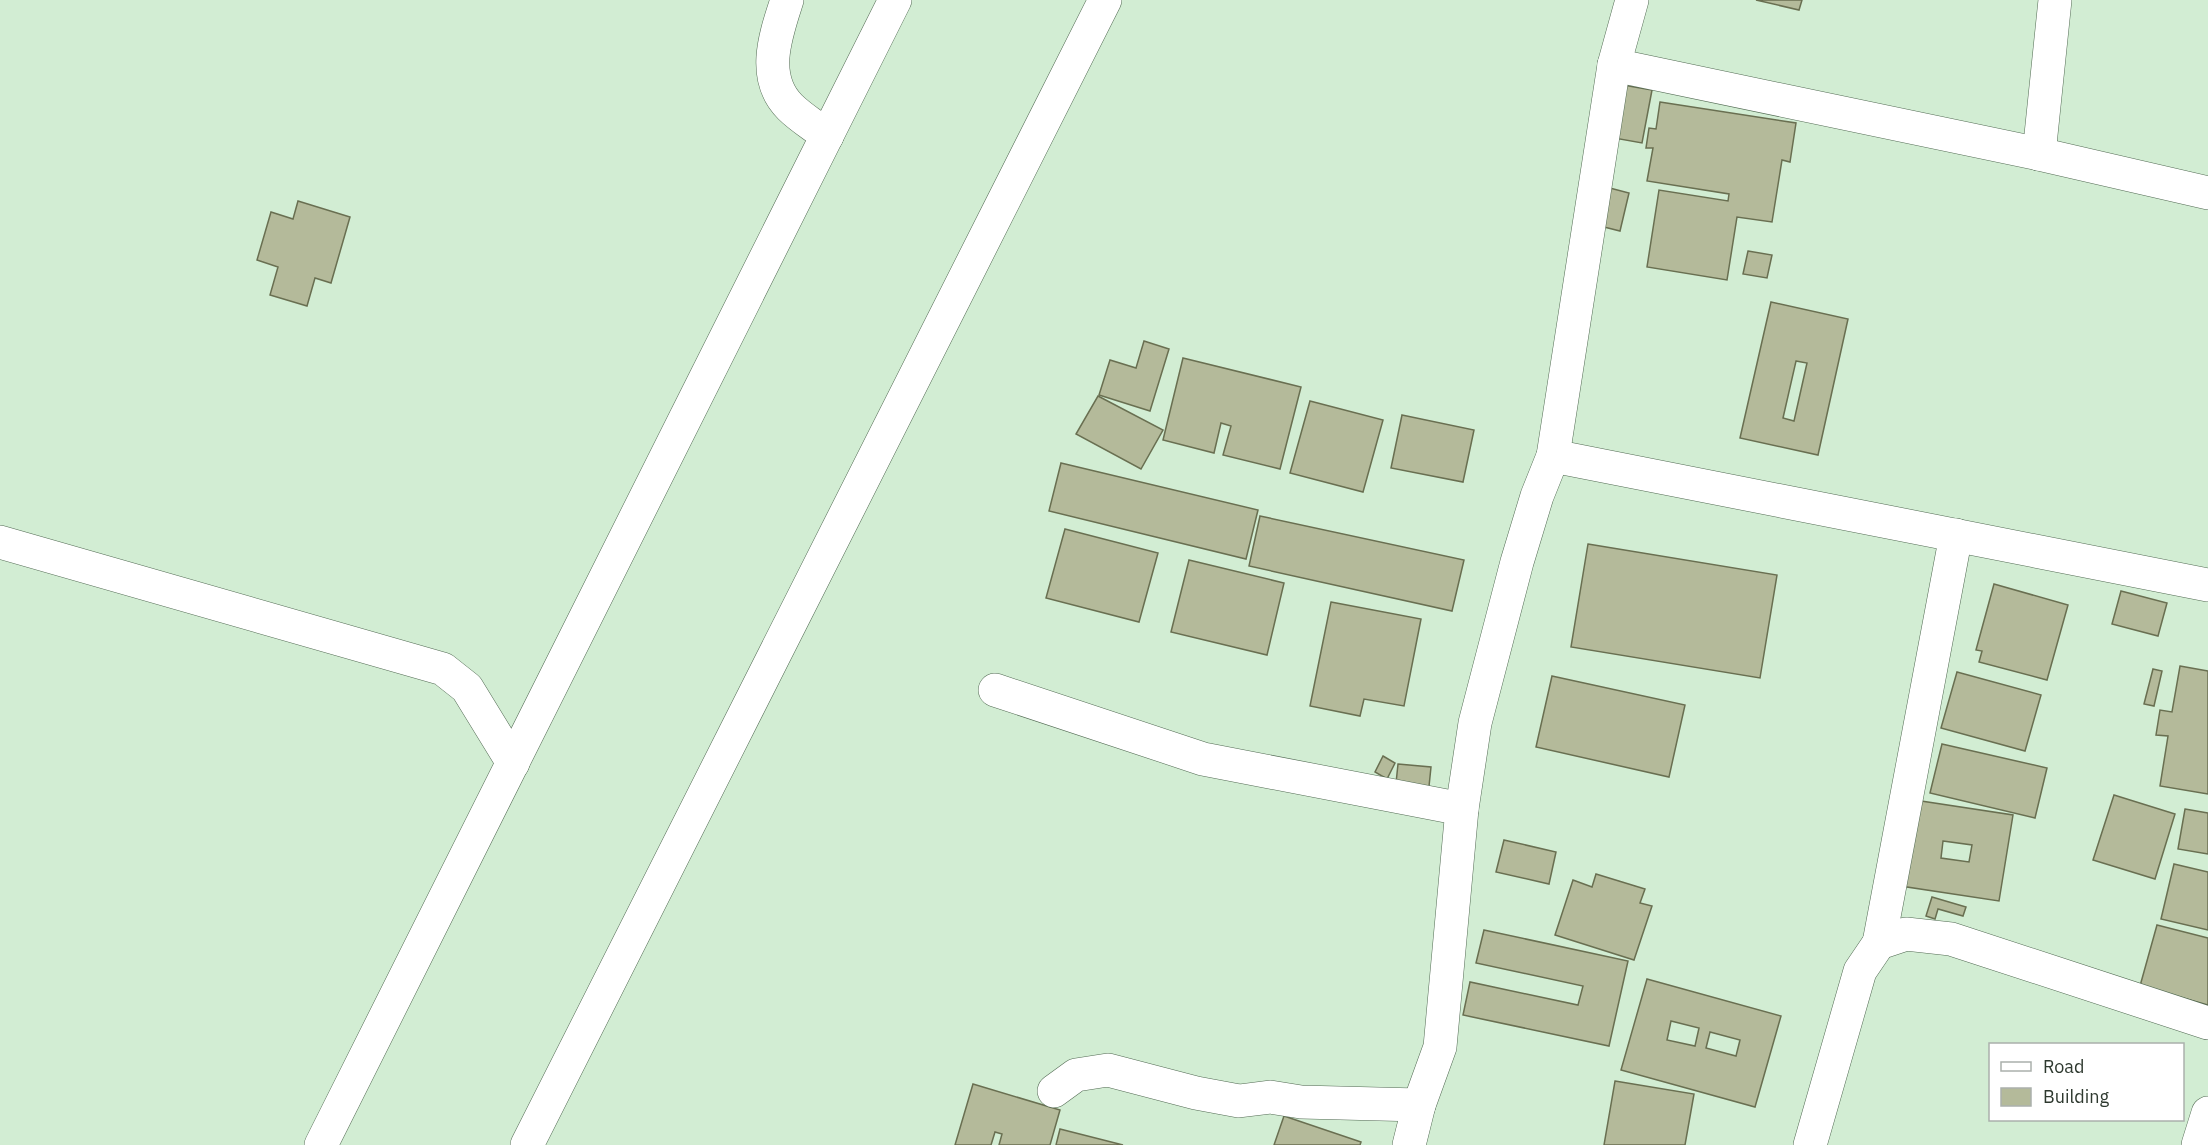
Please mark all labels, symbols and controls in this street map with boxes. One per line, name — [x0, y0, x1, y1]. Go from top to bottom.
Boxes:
legend — [1989, 1043, 2184, 1121]
text: Road — [2043, 1055, 2084, 1078]
text: Building — [2043, 1085, 2110, 1108]

